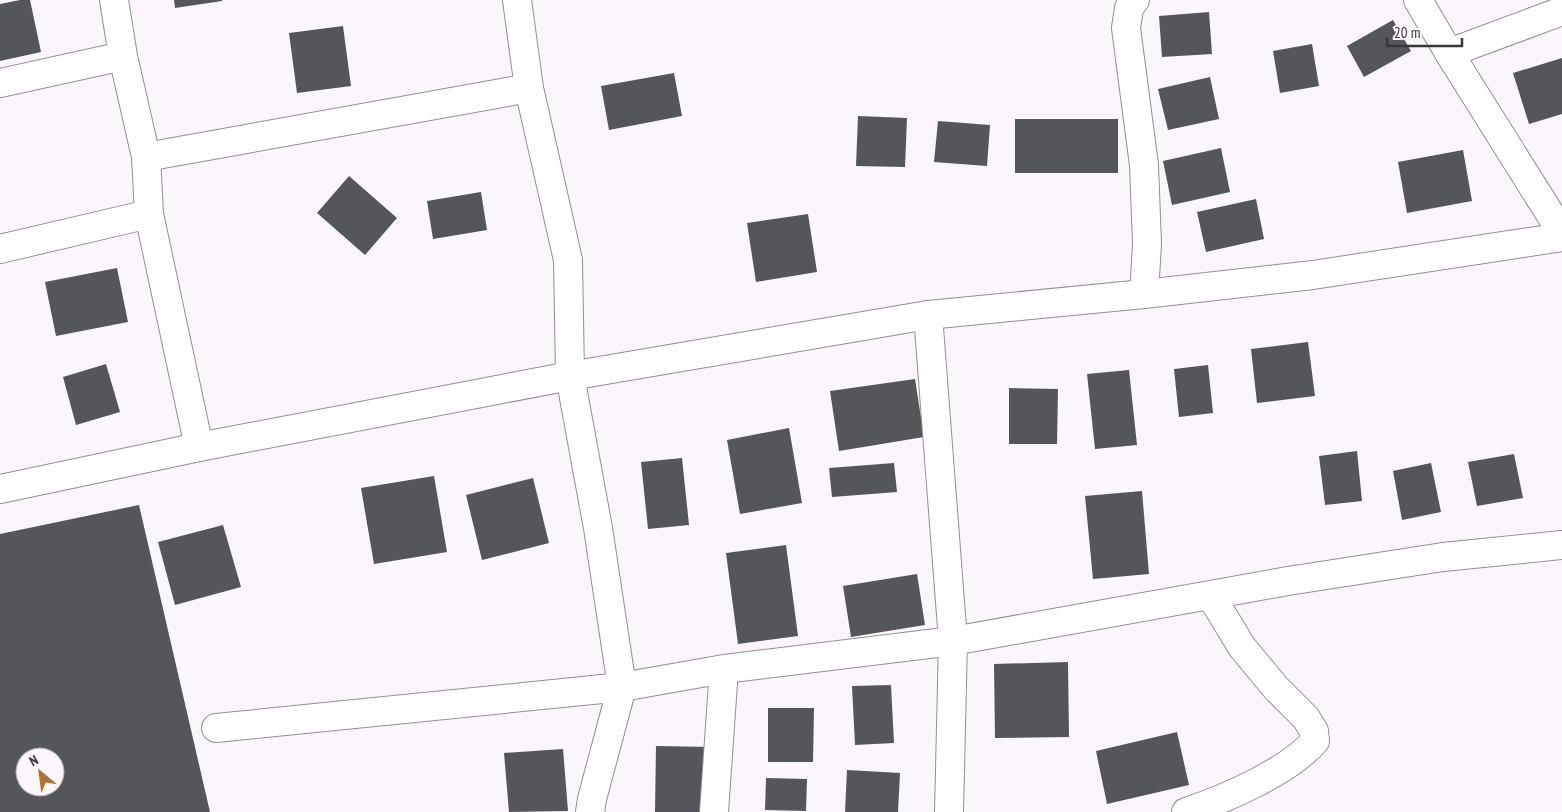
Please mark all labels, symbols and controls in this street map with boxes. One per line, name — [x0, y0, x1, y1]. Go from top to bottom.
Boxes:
scale bar — [1387, 15, 1462, 47]
text: 20 m — [1394, 23, 1420, 42]
north arrow — [15, 747, 65, 797]
text: N — [26, 751, 41, 770]

